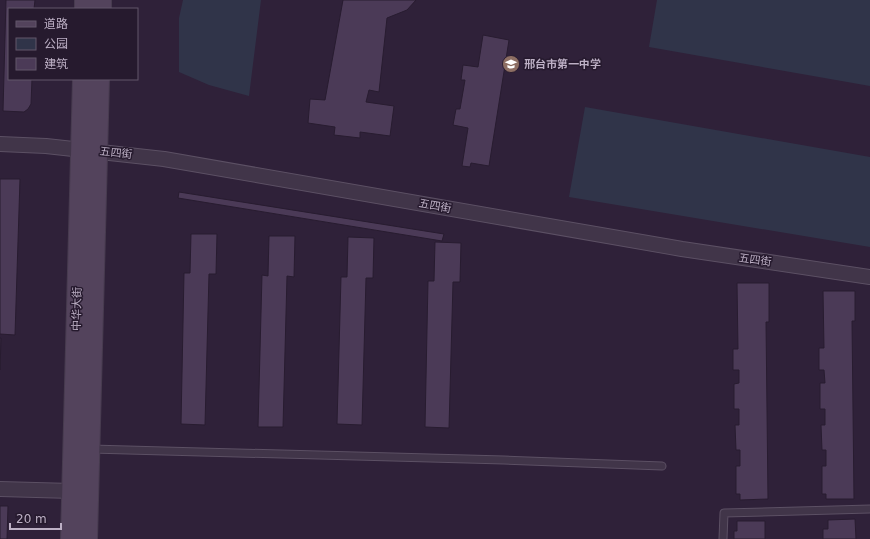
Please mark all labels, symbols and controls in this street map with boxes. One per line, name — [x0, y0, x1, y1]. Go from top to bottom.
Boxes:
legend — [8, 8, 138, 80]
text: 道路 — [44, 17, 68, 31]
text: 公园 — [44, 37, 68, 51]
school or university icon: 邢台市第一中学 — [501, 54, 521, 74]
text: 建筑 — [44, 57, 68, 71]
place label: 邢台市第一中学 — [524, 58, 601, 71]
street label: 五四街 — [99, 145, 133, 161]
street label: 五四街 — [418, 197, 452, 215]
street label: 五四街 — [738, 251, 772, 269]
street label: 中华大街 — [70, 287, 84, 331]
scale bar — [10, 505, 61, 531]
text: 20 m — [16, 512, 47, 526]

